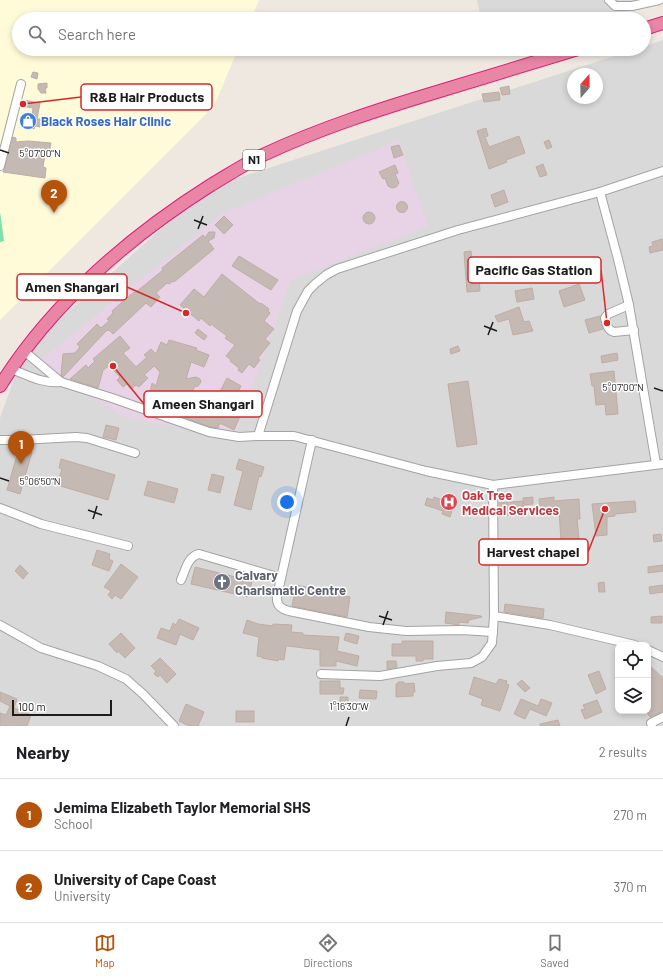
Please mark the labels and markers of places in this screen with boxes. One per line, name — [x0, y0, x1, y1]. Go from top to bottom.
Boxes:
callout: R&B Hair Products — [81, 84, 212, 110]
shop icon: Black Roses Hair Clinic — [18, 111, 38, 131]
place label: Black Roses Hair Clinic — [41, 113, 171, 129]
pin: 2 — [41, 180, 67, 213]
callout: Pacific Gas Station — [468, 257, 601, 283]
callout: Amen Shangari — [17, 274, 127, 300]
callout: Ameen Shangari — [144, 391, 262, 417]
pin: 1 — [8, 431, 34, 464]
place label: Oak Tree Medical Services — [462, 487, 560, 518]
hospital icon: Oak Tree Medical Services — [439, 492, 459, 512]
callout: Harvest chapel — [479, 539, 588, 565]
place label: Calvary Charismatic Centre — [235, 567, 346, 598]
church icon: Calvary Charismatic Centre — [212, 572, 232, 592]

